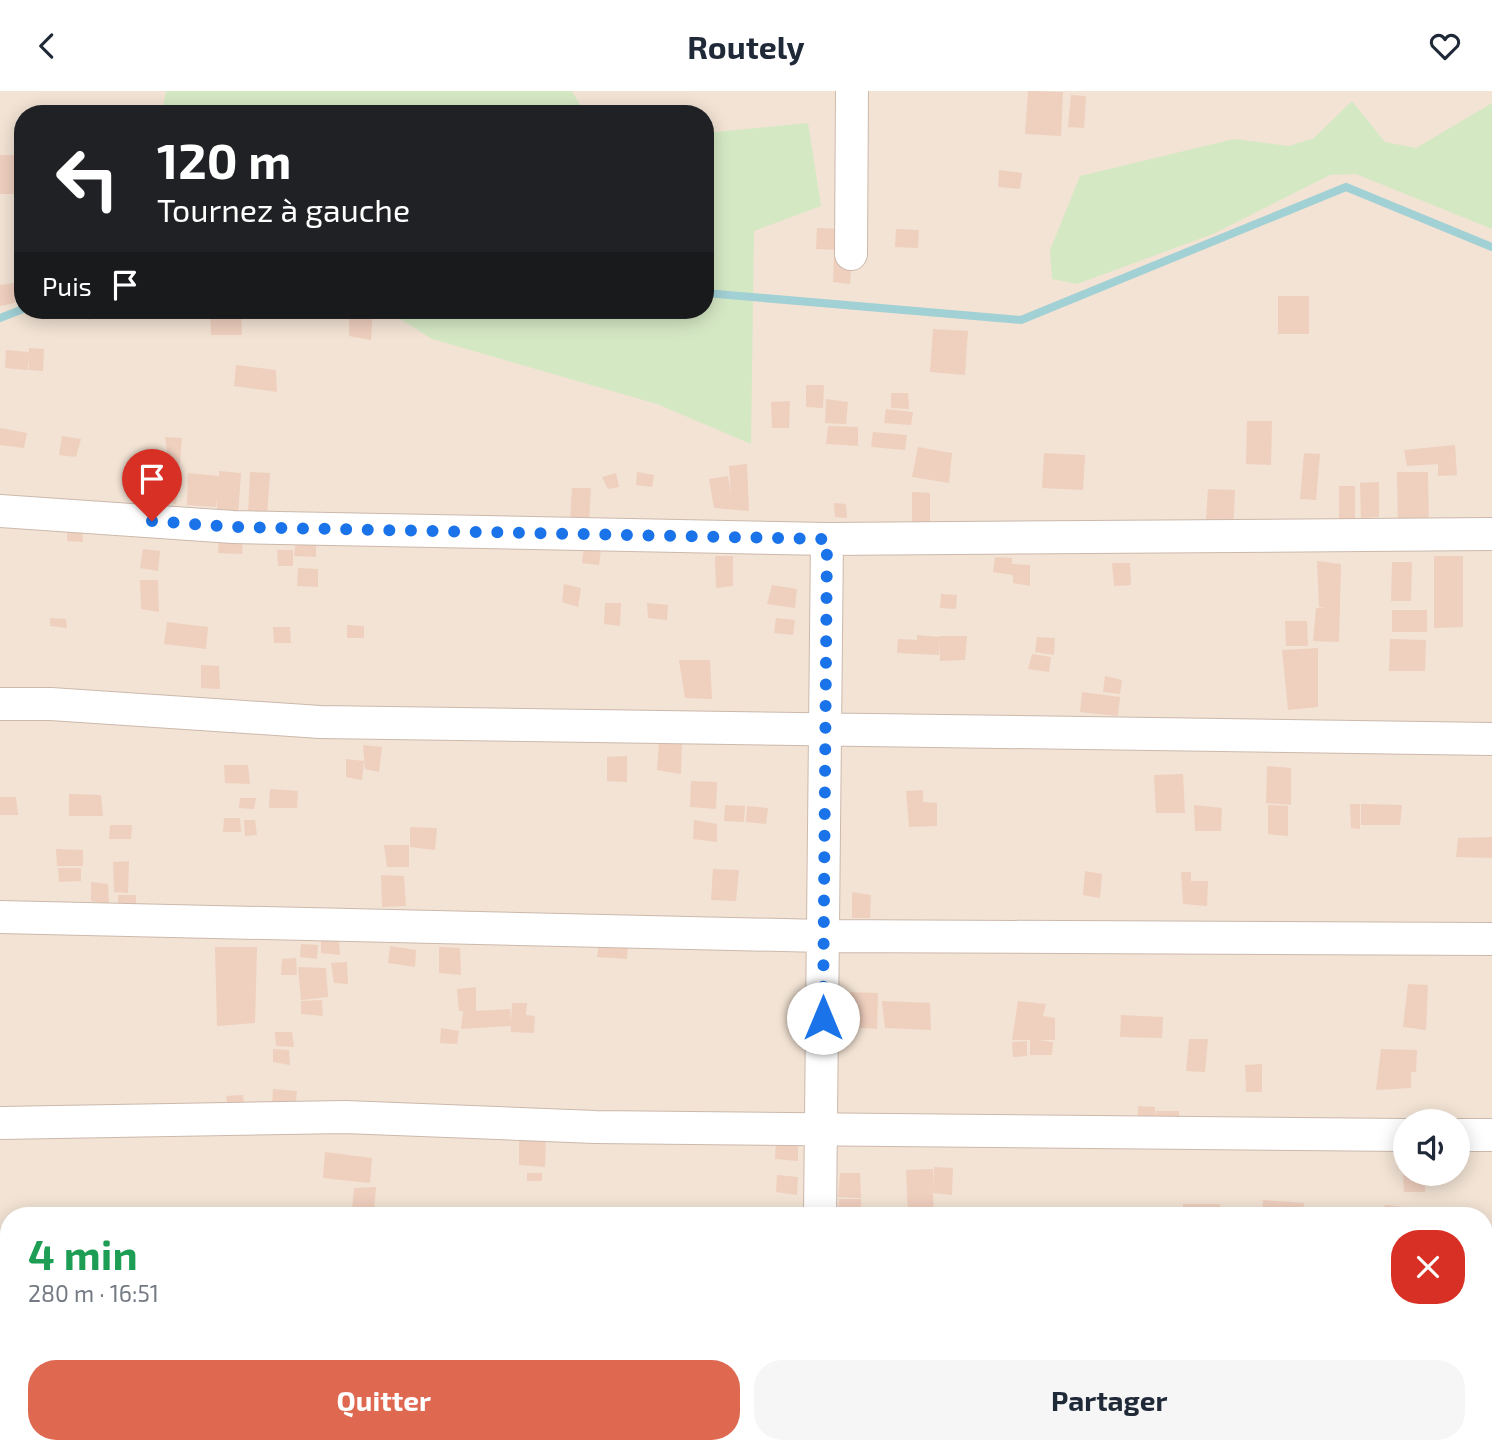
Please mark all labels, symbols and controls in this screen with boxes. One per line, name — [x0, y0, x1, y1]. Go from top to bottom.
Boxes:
icon: back — [28, 27, 66, 65]
text: Routely — [687, 27, 805, 65]
icon: heart — [1426, 27, 1464, 65]
text: 120 m — [157, 130, 291, 189]
icon: left — [42, 133, 133, 224]
text: Tournez à gauche — [157, 190, 410, 228]
icon: arrive — [106, 266, 144, 304]
text: Puis — [42, 270, 92, 301]
pin — [122, 449, 182, 521]
icon: arrive — [133, 460, 171, 498]
position arrow — [786, 981, 860, 1055]
map controls — [1393, 1109, 1470, 1186]
button: sound — [1393, 1109, 1470, 1186]
text: 4 min — [28, 1228, 138, 1278]
button: close — [1391, 1230, 1465, 1304]
text: 280 m · 16:51 — [28, 1279, 159, 1307]
button: Quitter — [28, 1360, 740, 1440]
button: Partager — [754, 1360, 1465, 1440]

